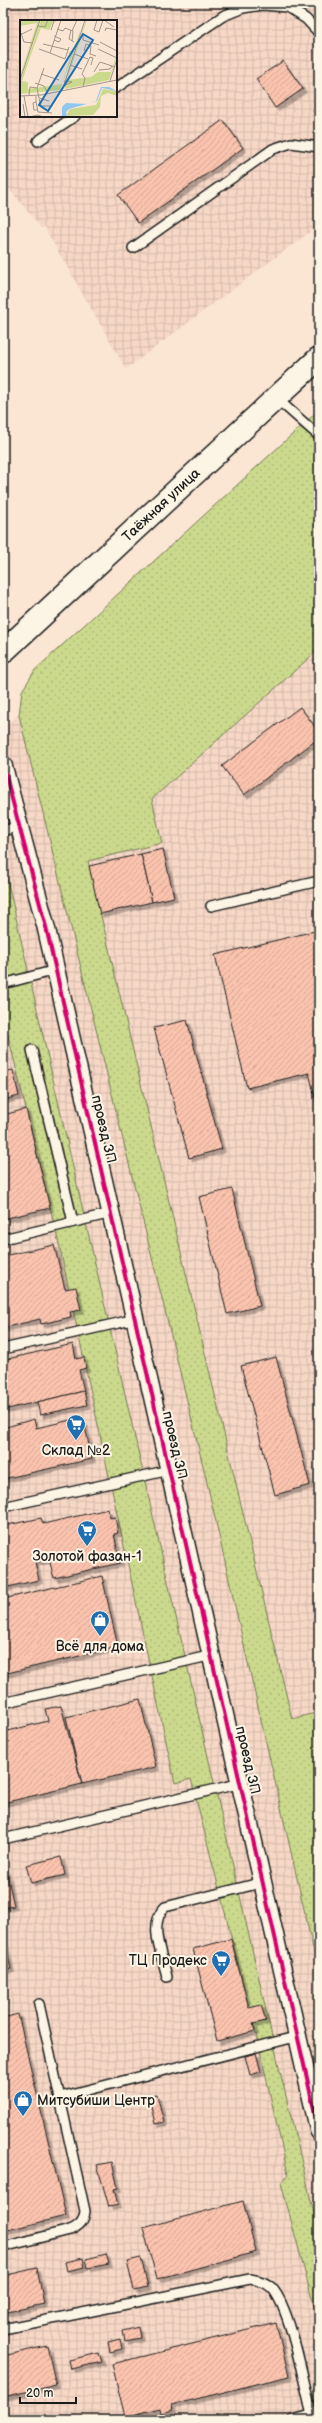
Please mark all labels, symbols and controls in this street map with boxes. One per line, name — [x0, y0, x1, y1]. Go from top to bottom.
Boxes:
inset map — [20, 20, 117, 117]
street label: Таёжная улица — [119, 464, 204, 545]
street label: проезд 3П — [88, 1093, 120, 1165]
street label: проезд 3П — [159, 1409, 191, 1481]
supermarket icon: Склад №2 — [65, 1413, 87, 1441]
place label: Склад №2 — [42, 1442, 111, 1459]
supermarket icon: Золотой фазан-1 — [76, 1519, 98, 1547]
place label: Золотой фазан-1 — [32, 1548, 142, 1565]
shop icon: Всё для дома — [89, 1609, 111, 1637]
place label: Всё для дома — [56, 1638, 145, 1655]
street label: проезд 3П — [232, 1724, 264, 1796]
supermarket icon: ТЦ Продекс — [210, 1949, 232, 1977]
place label: ТЦ Продекс — [129, 1952, 207, 1969]
shop icon: Митсубиши Центр — [12, 2089, 34, 2117]
place label: Митсубиши Центр — [37, 2092, 155, 2109]
scale bar — [20, 2379, 76, 2405]
text: 20 m — [26, 2386, 53, 2401]

